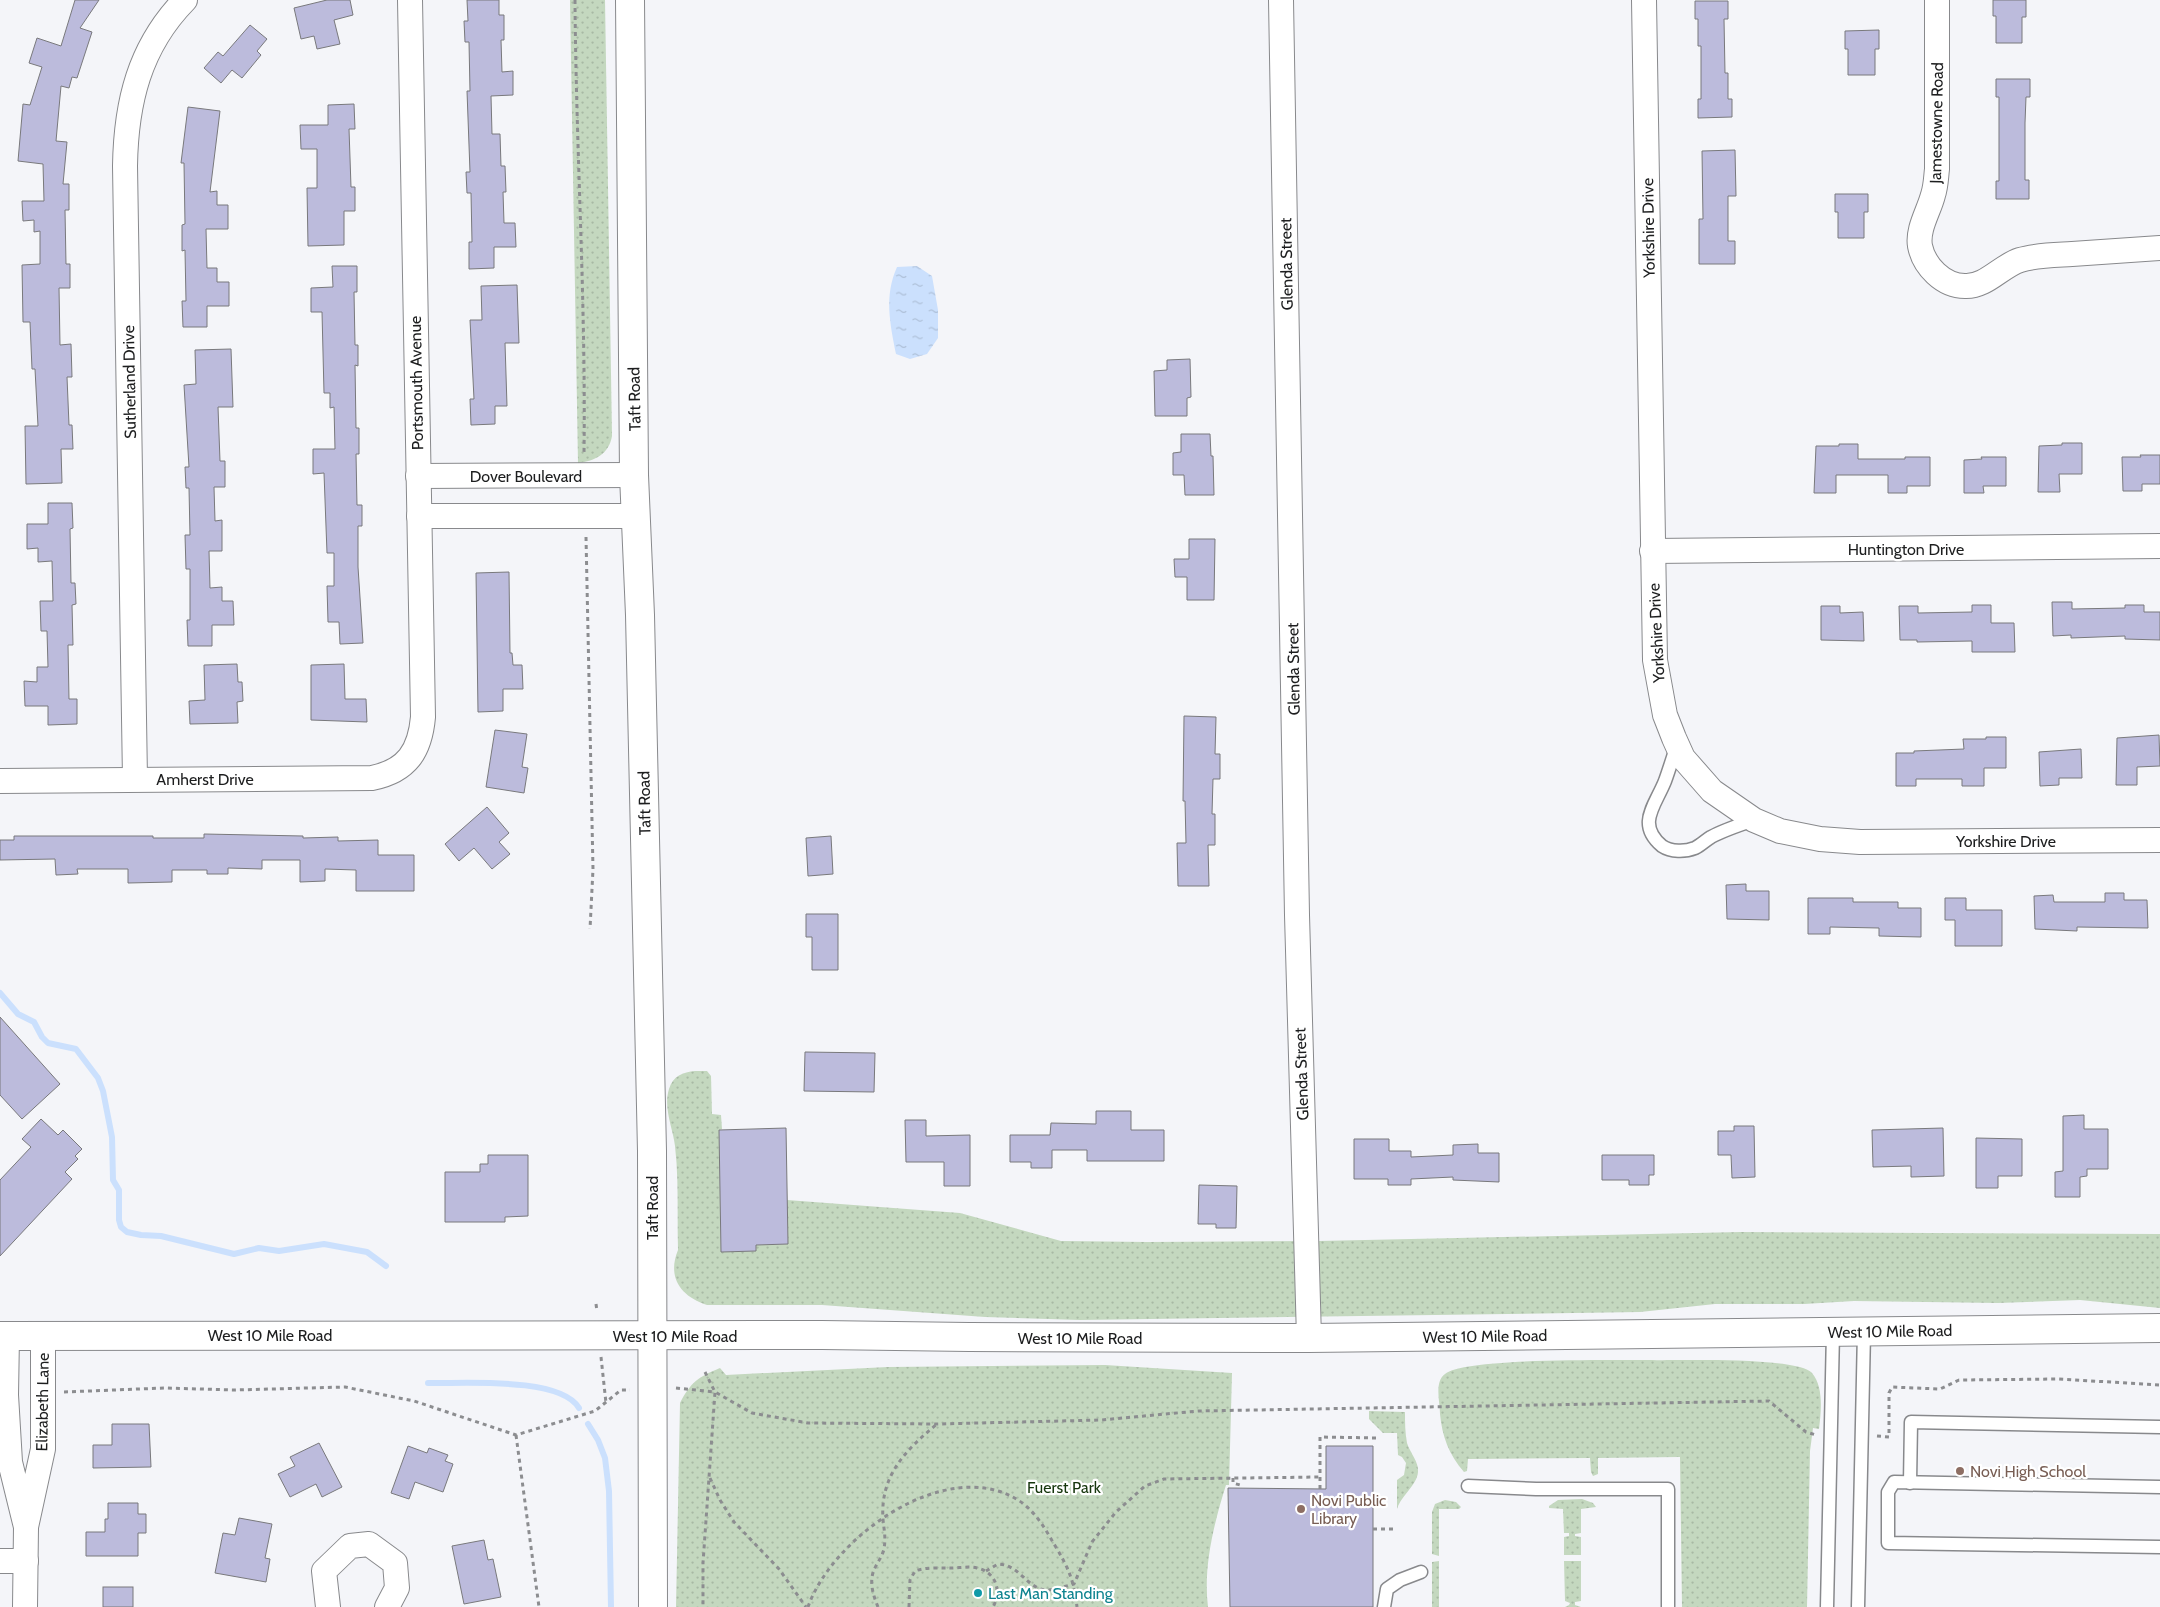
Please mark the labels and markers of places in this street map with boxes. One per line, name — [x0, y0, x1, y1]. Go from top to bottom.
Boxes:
place label: Novi High School — [1970, 1462, 2086, 1481]
marker: Novi High School — [1954, 1465, 1966, 1477]
place label: Novi Public Library — [1311, 1491, 1386, 1528]
marker: Novi Public Library — [1295, 1503, 1307, 1515]
place label: Last Man Standing — [988, 1584, 1114, 1603]
marker: Last Man Standing — [972, 1587, 984, 1599]

